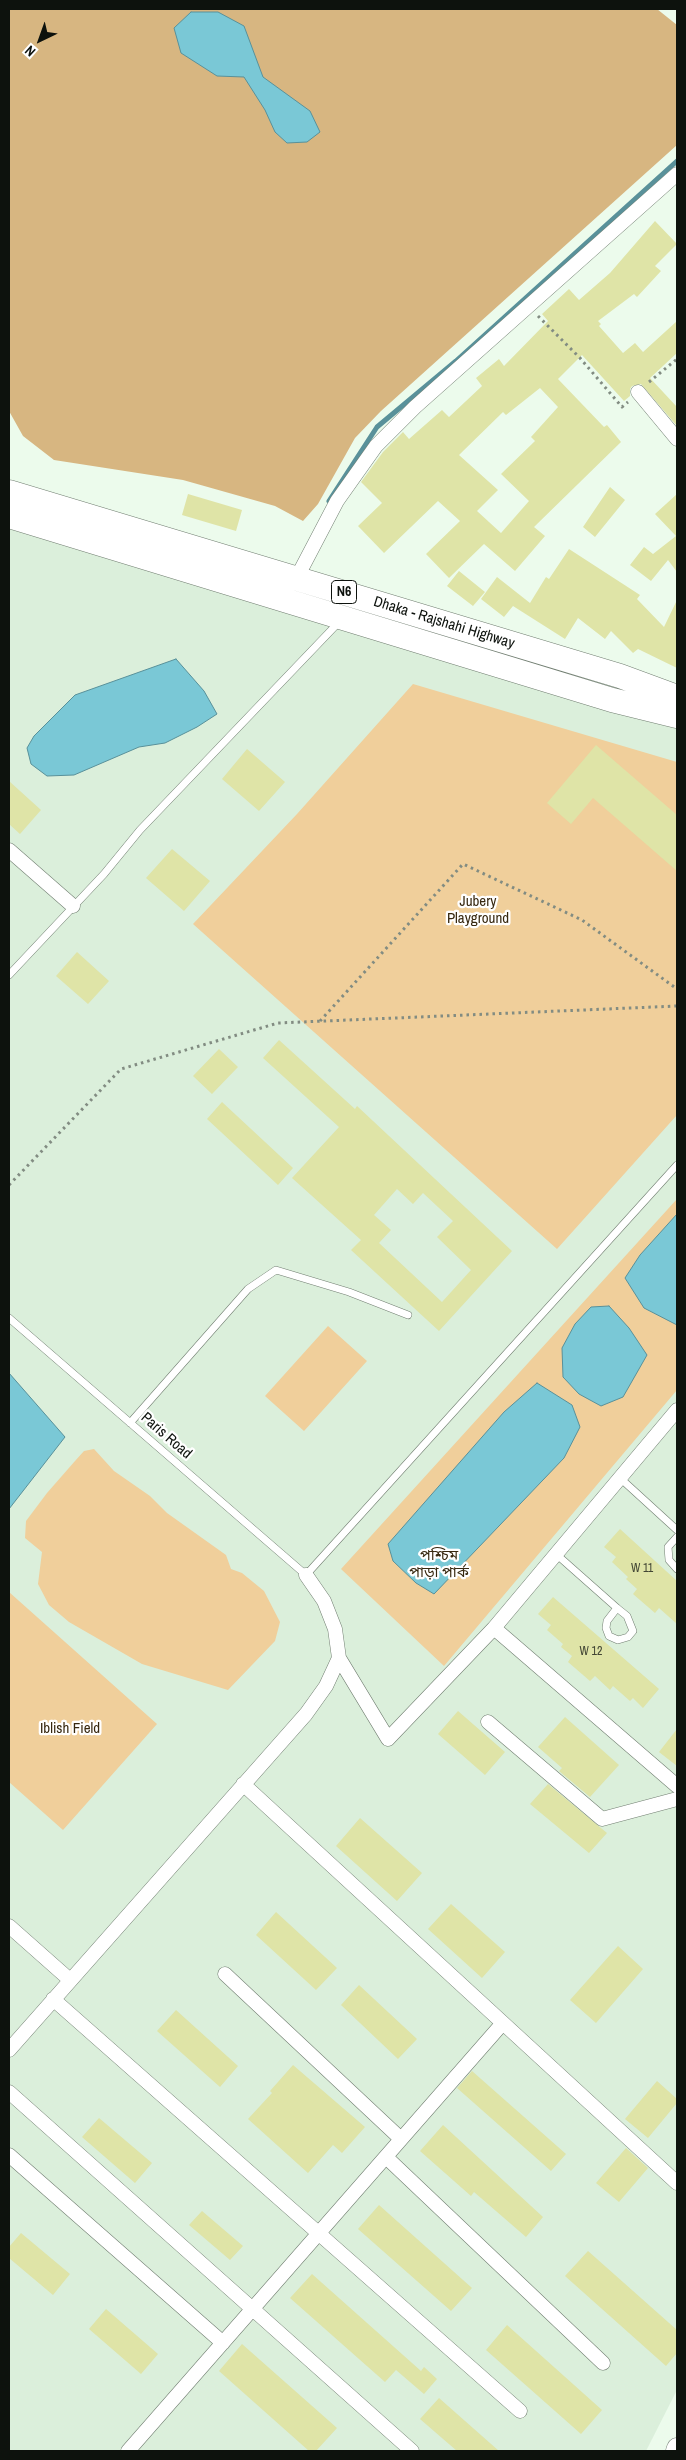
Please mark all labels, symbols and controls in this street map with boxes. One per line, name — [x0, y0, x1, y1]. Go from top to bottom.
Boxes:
north arrow — [15, 15, 65, 65]
text: N — [21, 42, 39, 61]
road number: N6 — [332, 580, 356, 604]
street label: Dhaka - Rajshahi Highway — [371, 593, 517, 653]
park label: Jubery Playground — [447, 893, 509, 928]
street label: Paris Road — [137, 1409, 195, 1463]
park label: পশ্চিম পাড়া পার্ক — [409, 1547, 469, 1582]
house number: W 11 — [631, 1562, 653, 1576]
house number: W 12 — [580, 1645, 602, 1659]
park label: Iblish Field — [40, 1720, 100, 1738]

